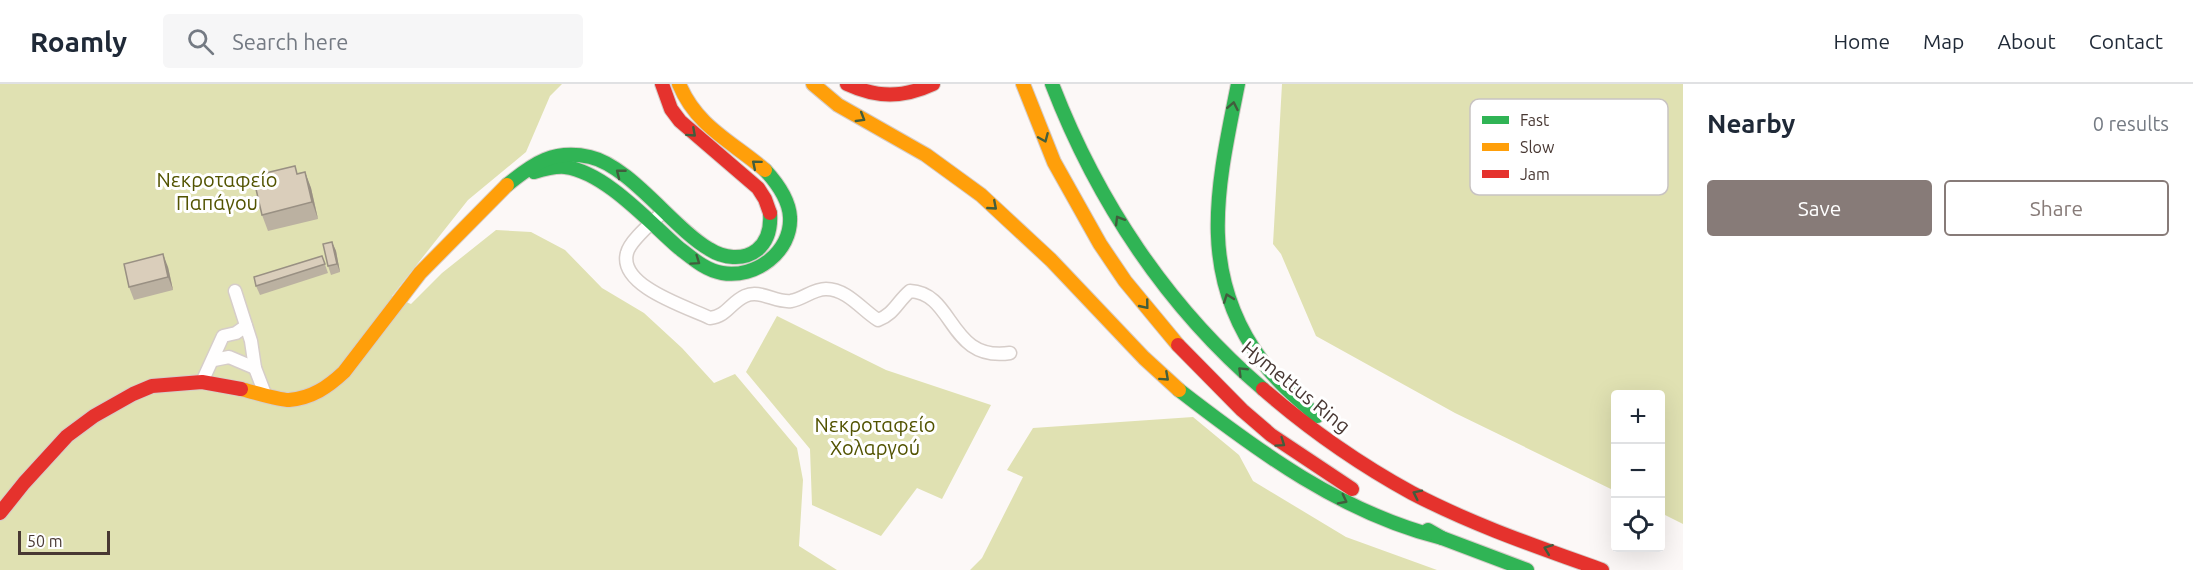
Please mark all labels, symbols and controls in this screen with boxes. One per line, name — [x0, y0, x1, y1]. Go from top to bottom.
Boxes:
search box — [163, 14, 583, 68]
icon: search — [184, 25, 217, 58]
text: Roamly — [30, 26, 127, 57]
text: Search here — [232, 29, 348, 54]
text: Home — [1833, 29, 1890, 53]
text: Map — [1923, 29, 1964, 53]
text: About — [1997, 29, 2056, 53]
text: Contact — [2089, 29, 2163, 53]
legend — [1470, 99, 1668, 195]
one-way arrow — [1226, 101, 1239, 111]
text: Nearby — [1707, 109, 1795, 138]
one-way arrow — [855, 111, 865, 123]
text: Fast — [1520, 111, 1550, 129]
text: 0 results — [2093, 112, 2169, 135]
one-way arrow — [685, 126, 696, 137]
one-way arrow — [1037, 132, 1049, 143]
text: Slow — [1520, 138, 1555, 156]
one-way arrow — [752, 160, 763, 171]
text: Jam — [1520, 165, 1550, 183]
park label: Νεκροταφείο Παπάγου — [157, 168, 277, 214]
one-way arrow — [616, 169, 627, 180]
button: Save — [1707, 180, 1932, 236]
button: Share — [1944, 180, 2169, 236]
one-way arrow — [986, 199, 997, 210]
one-way arrow — [1115, 216, 1127, 226]
one-way arrow — [689, 254, 700, 265]
one-way arrow — [1223, 293, 1236, 304]
one-way arrow — [1137, 298, 1148, 309]
street label: Hymettus Ring — [1238, 336, 1355, 437]
one-way arrow — [1239, 367, 1249, 378]
one-way arrow — [1159, 370, 1169, 381]
map controls — [1611, 390, 1665, 552]
button: + — [1611, 390, 1665, 444]
park label: Νεκροταφείο Χολαργού — [815, 413, 935, 459]
one-way arrow — [1275, 436, 1286, 447]
button: − — [1611, 444, 1665, 498]
one-way arrow — [1413, 490, 1424, 502]
one-way arrow — [1336, 493, 1347, 504]
button: locate — [1611, 498, 1665, 552]
scale bar — [18, 528, 110, 556]
text: 50 m — [27, 532, 63, 550]
one-way arrow — [1543, 544, 1554, 557]

